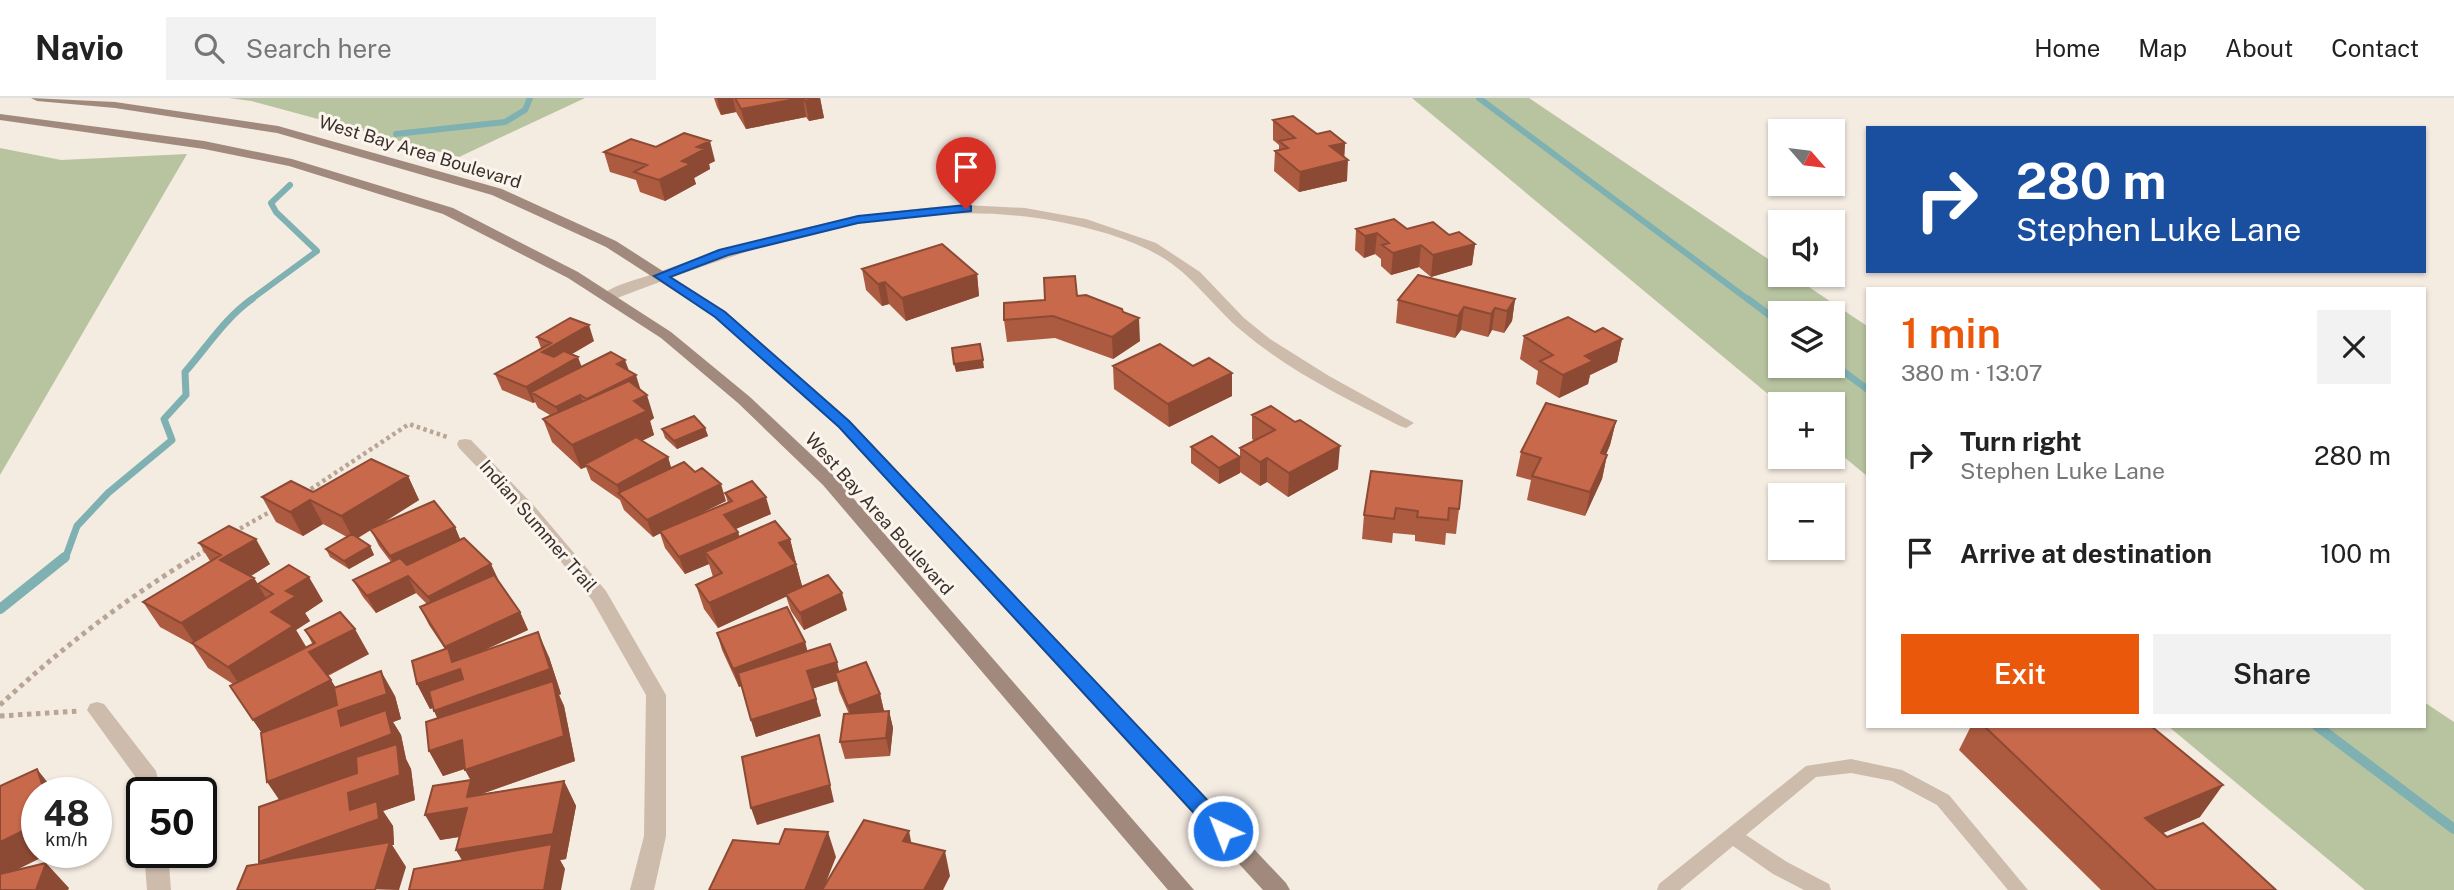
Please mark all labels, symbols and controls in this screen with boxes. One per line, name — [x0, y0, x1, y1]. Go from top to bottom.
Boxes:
search box — [166, 17, 656, 80]
text: Navio — [35, 29, 124, 67]
icon: search — [190, 29, 228, 67]
text: Search here — [246, 33, 392, 64]
text: Home — [2034, 34, 2100, 62]
text: Map — [2138, 34, 2187, 62]
text: About — [2225, 34, 2293, 62]
text: Contact — [2331, 34, 2419, 62]
street label: West Bay Area Boulevard — [316, 111, 524, 192]
north arrow — [1768, 119, 1844, 196]
map controls — [1768, 119, 1845, 560]
pin — [936, 137, 996, 209]
icon: arrive — [947, 148, 985, 186]
text: 280 m — [2016, 152, 2166, 210]
icon: right — [1901, 154, 1992, 245]
button: sound — [1768, 210, 1845, 287]
text: Stephen Luke Lane — [2016, 211, 2301, 248]
button: layers — [1768, 301, 1845, 378]
text: 1 min — [1901, 308, 2001, 357]
button: close — [2317, 310, 2391, 384]
text: 380 m · 13:07 — [1901, 359, 2042, 386]
button: + — [1768, 392, 1845, 469]
text: Turn right — [1960, 426, 2082, 457]
street label: West Bay Area Boulevard — [801, 428, 958, 599]
icon: right — [1901, 436, 1939, 474]
text: 280 m — [2314, 440, 2391, 471]
street label: Indian Summer Trail — [475, 456, 601, 596]
text: Stephen Luke Lane — [1960, 457, 2165, 484]
button: − — [1768, 483, 1845, 560]
icon: arrive — [1901, 534, 1939, 572]
text: Arrive at destination — [1960, 538, 2212, 569]
text: 100 m — [2320, 538, 2391, 569]
button: Exit — [1901, 634, 2139, 714]
button: Share — [2153, 634, 2391, 714]
speed limit sign: 50 — [126, 777, 217, 868]
text: 48 — [43, 793, 90, 834]
position arrow — [1186, 794, 1260, 868]
text: km/h — [45, 829, 88, 850]

